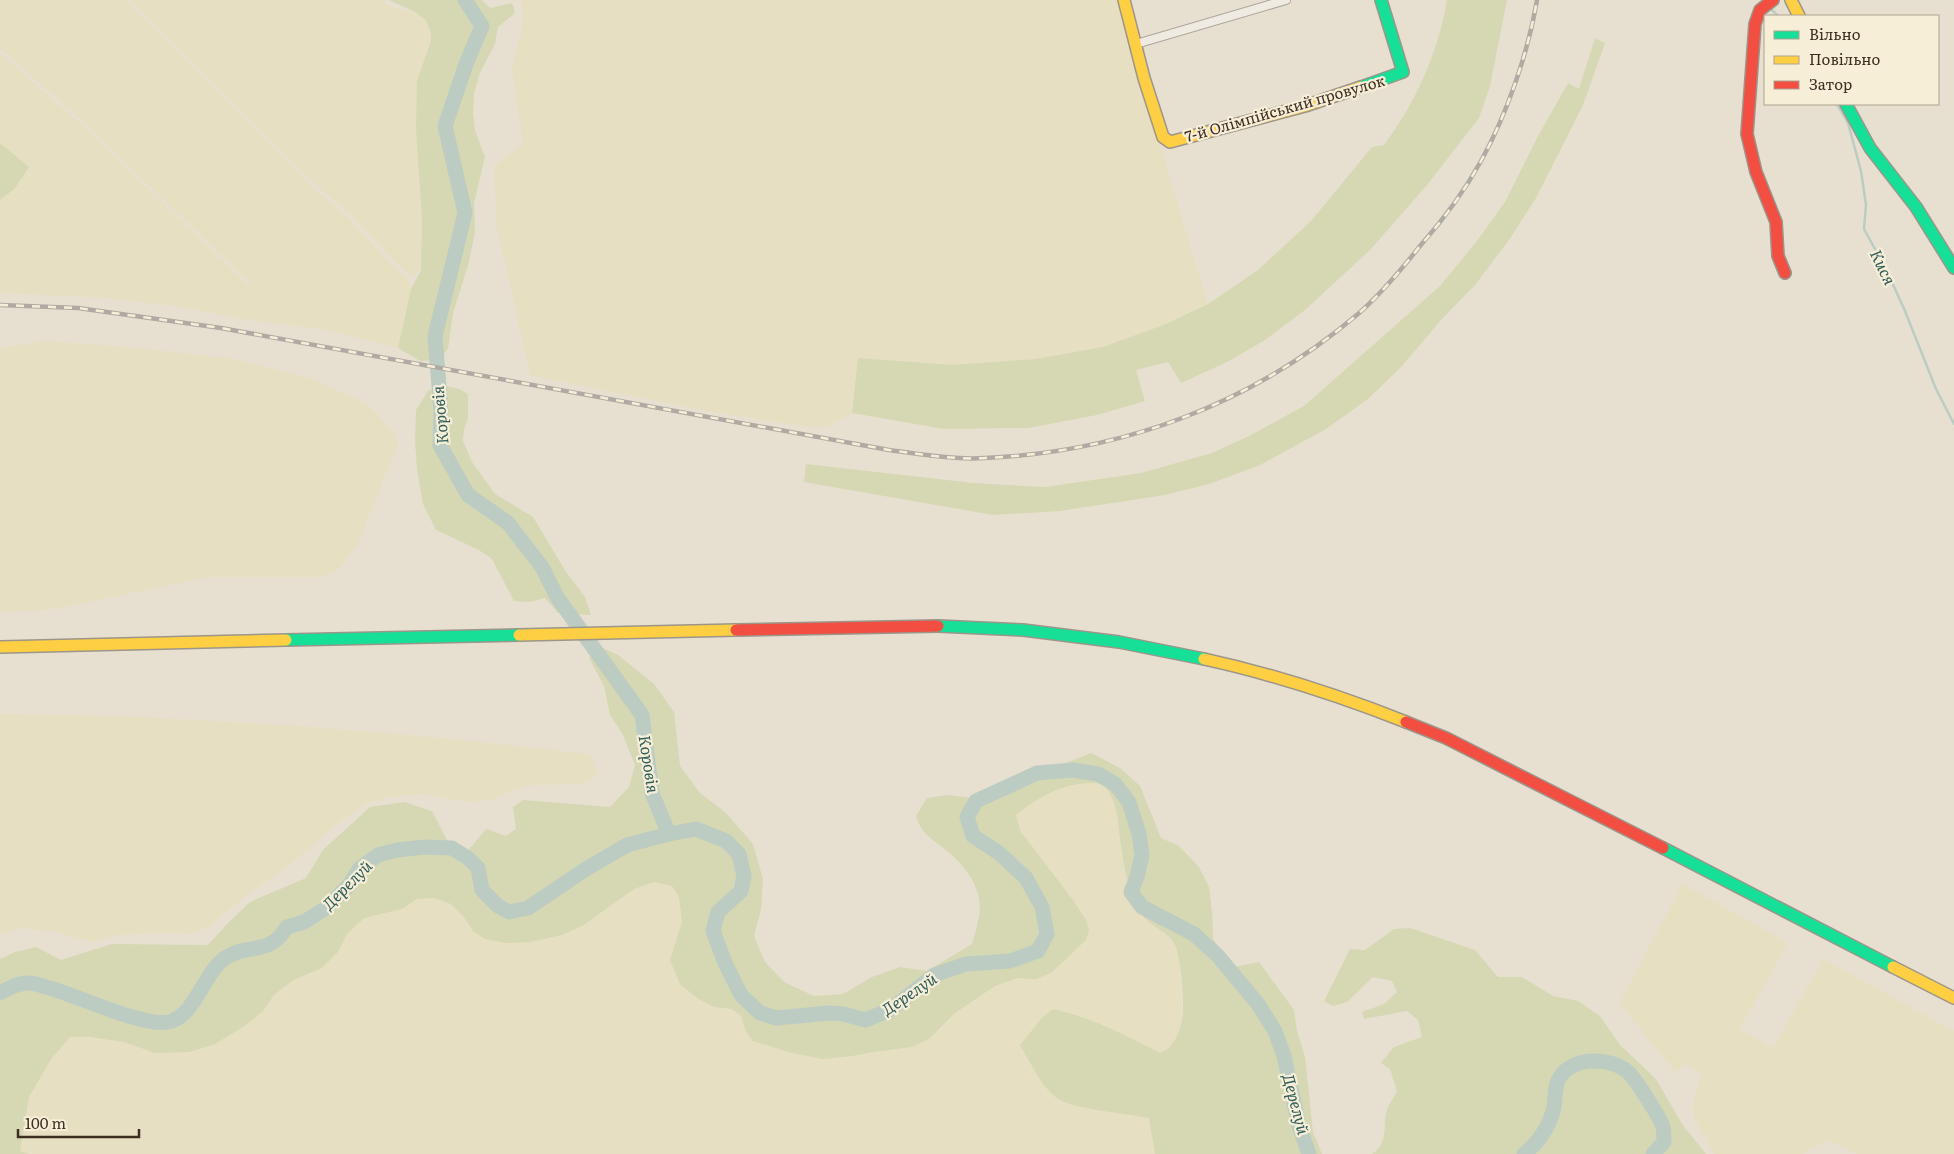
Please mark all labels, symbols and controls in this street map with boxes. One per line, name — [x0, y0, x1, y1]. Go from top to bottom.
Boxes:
legend — [1764, 15, 1939, 105]
text: Вільно — [1809, 22, 1861, 45]
text: Повільно — [1809, 47, 1881, 70]
street label: 7-й Олімпійський провулок — [1182, 68, 1387, 147]
text: Затор — [1809, 72, 1852, 95]
water label: Кися — [1865, 245, 1903, 289]
water label: Коровія — [424, 384, 453, 445]
water label: Коровія — [634, 733, 667, 795]
water label: Дерелуй — [316, 853, 377, 915]
water label: Дерелуй — [876, 966, 941, 1020]
water label: Дерелуй — [1277, 1071, 1317, 1137]
scale bar — [18, 1106, 139, 1138]
text: 100 m — [25, 1111, 66, 1134]

